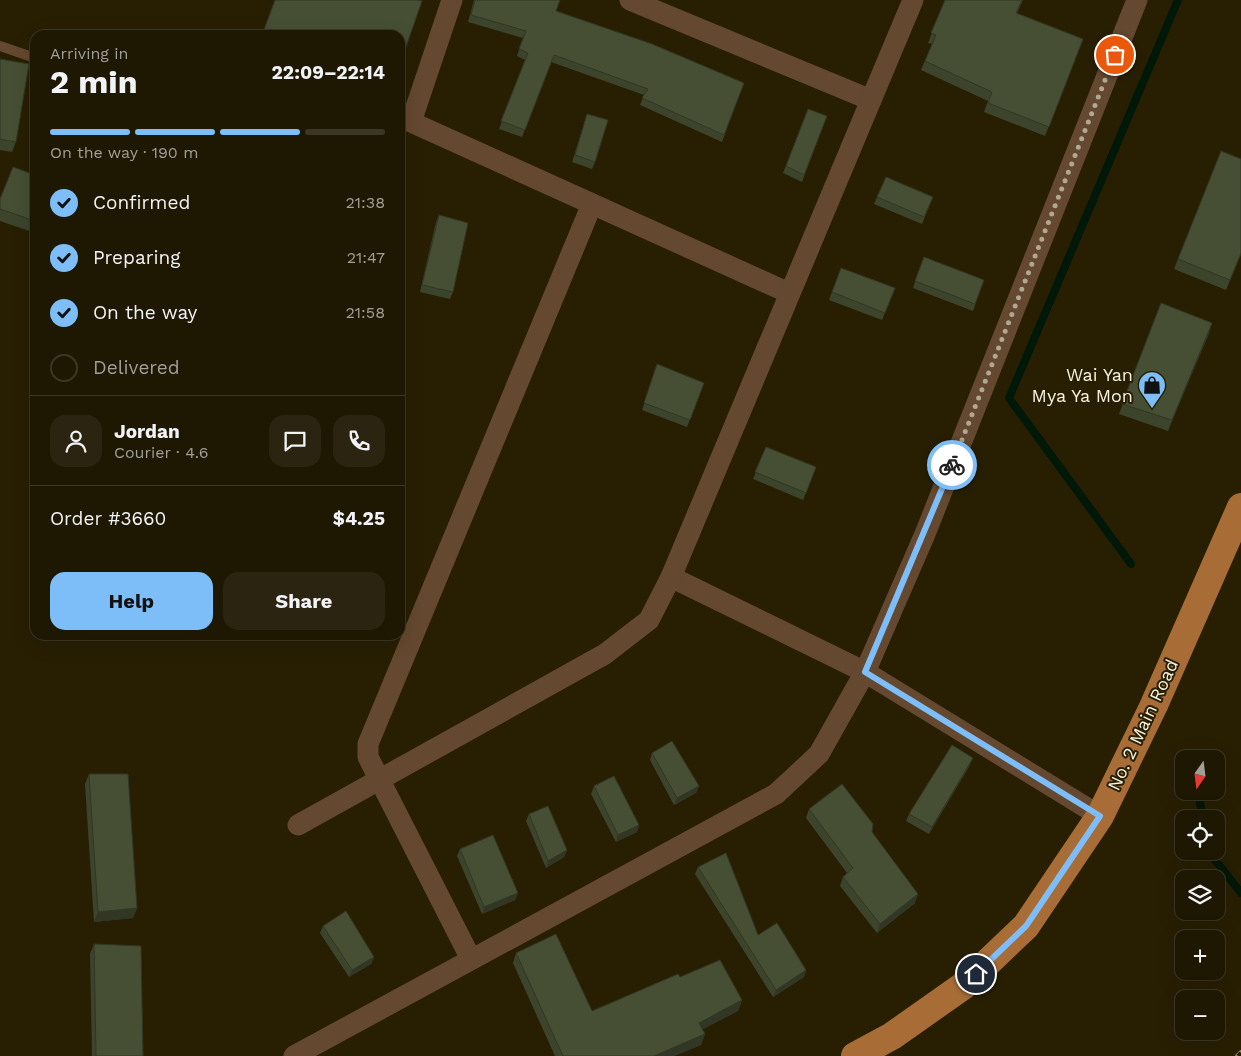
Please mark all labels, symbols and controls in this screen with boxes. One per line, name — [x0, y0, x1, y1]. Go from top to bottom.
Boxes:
pin — [1094, 34, 1136, 76]
icon: bag — [1101, 41, 1129, 69]
text: Arriving in — [50, 44, 128, 63]
text: 22:09–22:14 — [272, 61, 385, 84]
text: 2 min — [50, 63, 138, 101]
text: On the way · 190 m — [50, 143, 199, 162]
icon: check — [50, 189, 78, 217]
text: Confirmed — [93, 191, 190, 214]
text: 21:38 — [346, 193, 385, 212]
icon: check — [50, 244, 78, 272]
text: Preparing — [93, 246, 180, 269]
text: 21:47 — [347, 248, 385, 267]
icon: check — [50, 299, 78, 327]
text: On the way — [93, 301, 197, 324]
text: 21:58 — [346, 303, 385, 322]
text: Delivered — [93, 356, 180, 379]
place label: Wai Yan Mya Ya Mon — [1032, 364, 1133, 406]
shop icon: Wai Yan Mya Ya Mon — [1137, 370, 1167, 409]
button: person — [50, 415, 102, 467]
button: chat — [269, 415, 321, 467]
button: phone — [333, 415, 385, 467]
text: Jordan — [114, 420, 180, 443]
courier — [927, 440, 977, 490]
text: Courier · 4.6 — [114, 443, 209, 462]
icon: bike — [938, 451, 966, 479]
text: Order #3660 — [50, 507, 166, 530]
text: $4.25 — [333, 507, 385, 530]
button: Help — [50, 572, 213, 630]
button: Share — [223, 572, 385, 630]
street label: No. 2 Main Road — [1103, 656, 1182, 794]
north arrow — [1175, 750, 1225, 800]
map controls — [1175, 750, 1225, 1040]
button: locate — [1175, 810, 1225, 860]
button: layers — [1175, 870, 1225, 920]
button: + — [1175, 930, 1225, 980]
pin — [955, 953, 997, 995]
icon: home — [962, 960, 990, 988]
button: − — [1175, 990, 1225, 1040]

